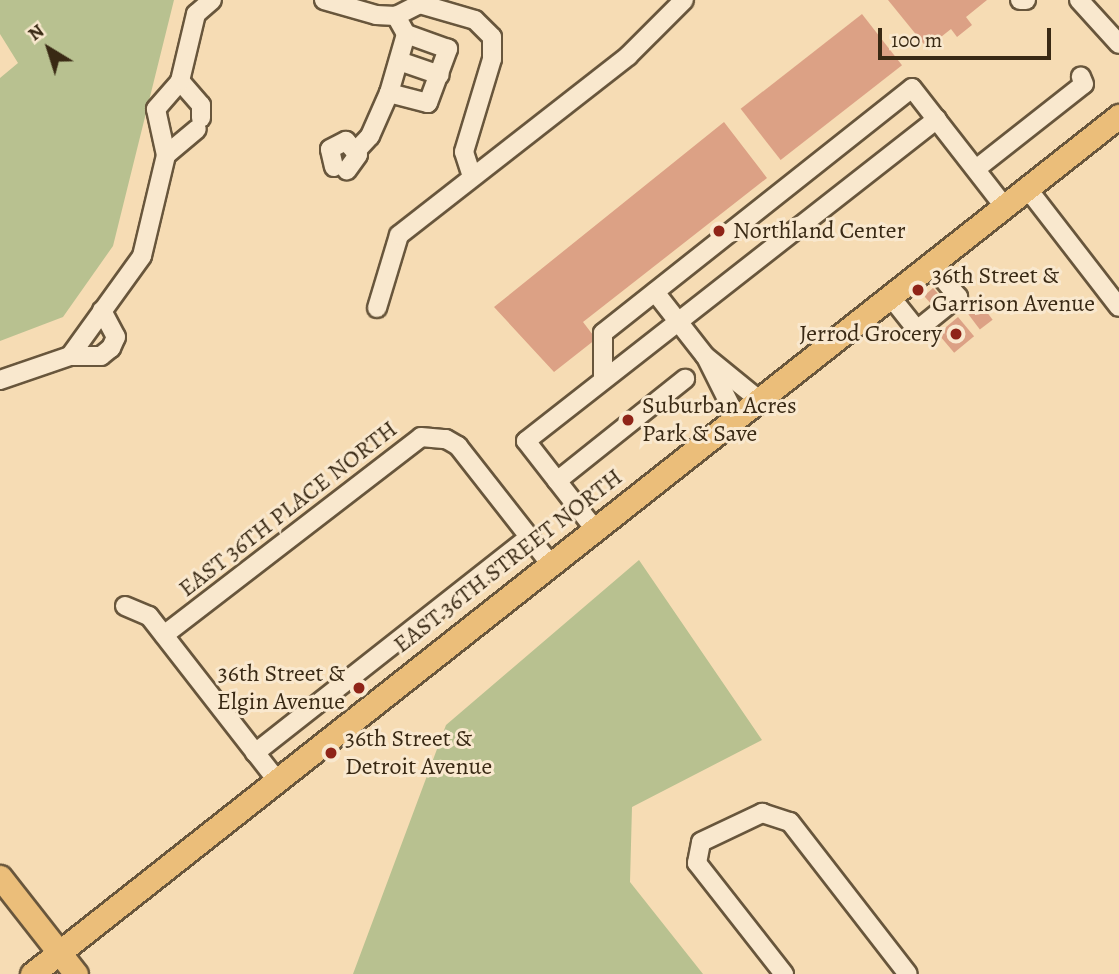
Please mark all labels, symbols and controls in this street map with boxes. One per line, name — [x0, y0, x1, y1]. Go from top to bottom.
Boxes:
north arrow — [14, 14, 84, 84]
scale bar — [881, 14, 1054, 58]
text: N — [23, 18, 50, 47]
text: 100 m — [891, 26, 942, 54]
place label: Northland Center — [733, 217, 906, 245]
marker: Northland Center — [711, 223, 727, 239]
place label: 36th Street & Garrison Avenue — [932, 262, 1095, 318]
marker: 36th Street & Garrison Avenue — [910, 282, 926, 298]
place label: Jerrod Grocery — [799, 320, 942, 348]
marker: Jerrod Grocery — [948, 326, 964, 342]
place label: Suburban Acres Park & Save — [642, 392, 797, 448]
marker: Suburban Acres Park & Save — [620, 412, 636, 428]
street label: EAST 36TH PLACE NORTH — [173, 415, 403, 603]
street label: EAST 36TH STREET NORTH — [388, 463, 628, 659]
place label: 36th Street & Elgin Avenue — [217, 660, 345, 716]
marker: 36th Street & Elgin Avenue — [351, 680, 367, 696]
place label: 36th Street & Detroit Avenue — [345, 725, 492, 781]
marker: 36th Street & Detroit Avenue — [323, 745, 339, 761]

